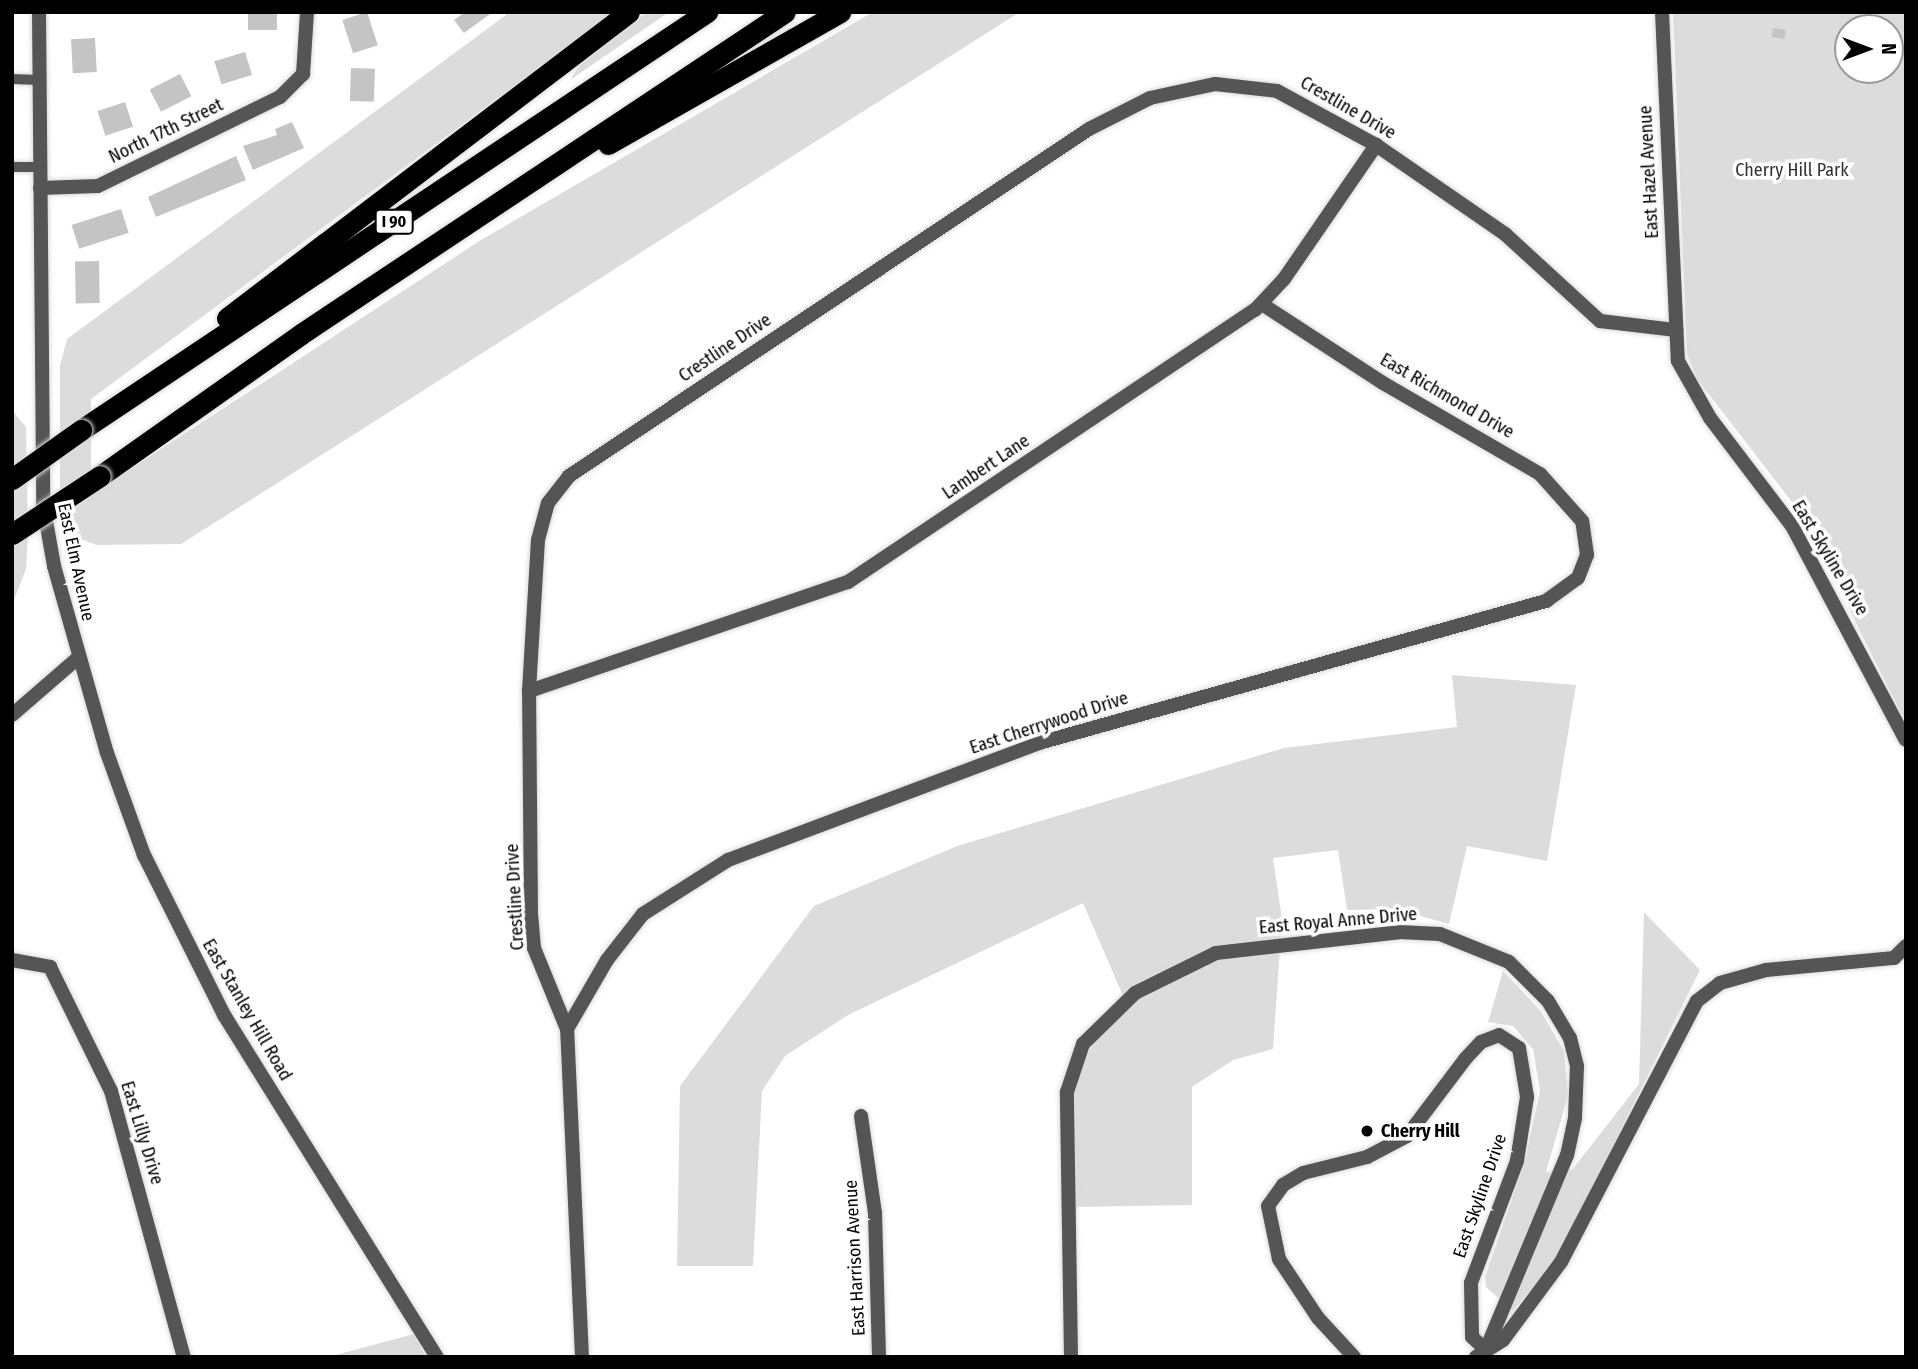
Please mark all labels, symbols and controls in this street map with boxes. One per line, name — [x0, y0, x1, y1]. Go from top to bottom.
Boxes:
north arrow — [1834, 14, 1904, 84]
text: N — [1877, 43, 1900, 55]
street label: Crestline Drive — [1296, 72, 1400, 144]
street label: North 17th Street — [105, 94, 227, 168]
street label: East Hazel Avenue — [1635, 105, 1663, 239]
park label: Cherry Hill Park — [1735, 159, 1849, 181]
road number: I 90 — [373, 210, 415, 234]
street label: Crestline Drive — [675, 309, 775, 387]
street label: East Richmond Drive — [1376, 349, 1518, 443]
street label: Lambert Lane — [938, 430, 1034, 504]
street label: East Skyline Drive — [1787, 497, 1873, 619]
street label: East Elm Avenue — [53, 501, 99, 623]
street label: East Cherrywood Drive — [967, 687, 1131, 759]
street label: Crestline Drive — [501, 843, 529, 951]
street label: East Royal Anne Drive — [1258, 903, 1418, 939]
street label: East Stanley Hill Road — [198, 935, 296, 1085]
street label: East Lilly Drive — [116, 1079, 168, 1187]
place label: Cherry Hill — [1381, 1120, 1460, 1142]
marker: Cherry Hill — [1359, 1123, 1375, 1139]
street label: East Skyline Drive — [1449, 1131, 1511, 1261]
street label: East Harrison Avenue — [840, 1179, 870, 1337]

